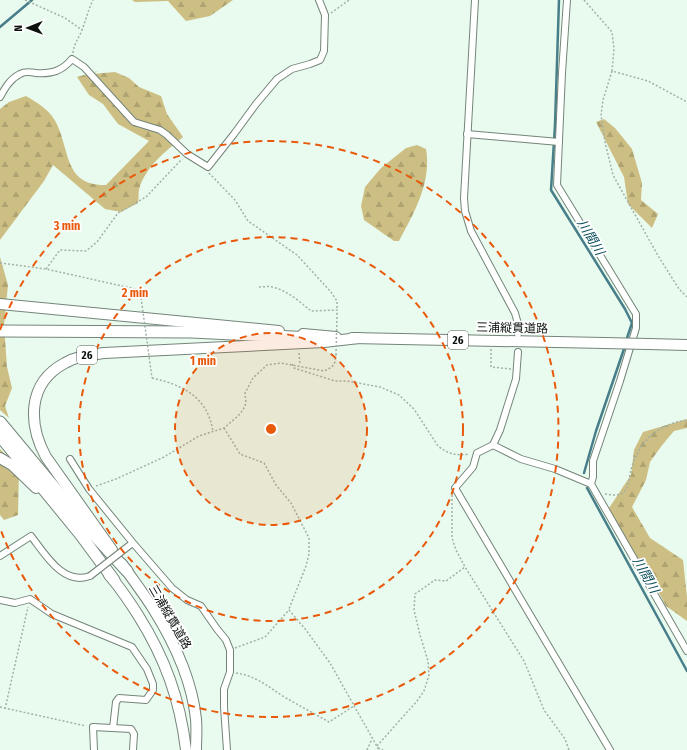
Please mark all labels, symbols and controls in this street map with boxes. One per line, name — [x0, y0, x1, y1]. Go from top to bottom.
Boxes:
north arrow — [8, 8, 48, 48]
text: N — [12, 25, 25, 32]
water label: 川間川 — [575, 216, 608, 259]
text: 3 min — [53, 219, 80, 233]
text: 2 min — [121, 286, 148, 300]
street label: 三浦縦貫道路 — [476, 320, 548, 336]
road number: 26 — [448, 331, 468, 349]
road number: 26 — [77, 346, 97, 364]
text: 1 min — [190, 354, 216, 368]
centre of rings — [264, 422, 278, 436]
water label: 川間川 — [630, 554, 663, 597]
street label: 三浦縦貫道路 — [146, 582, 194, 652]

